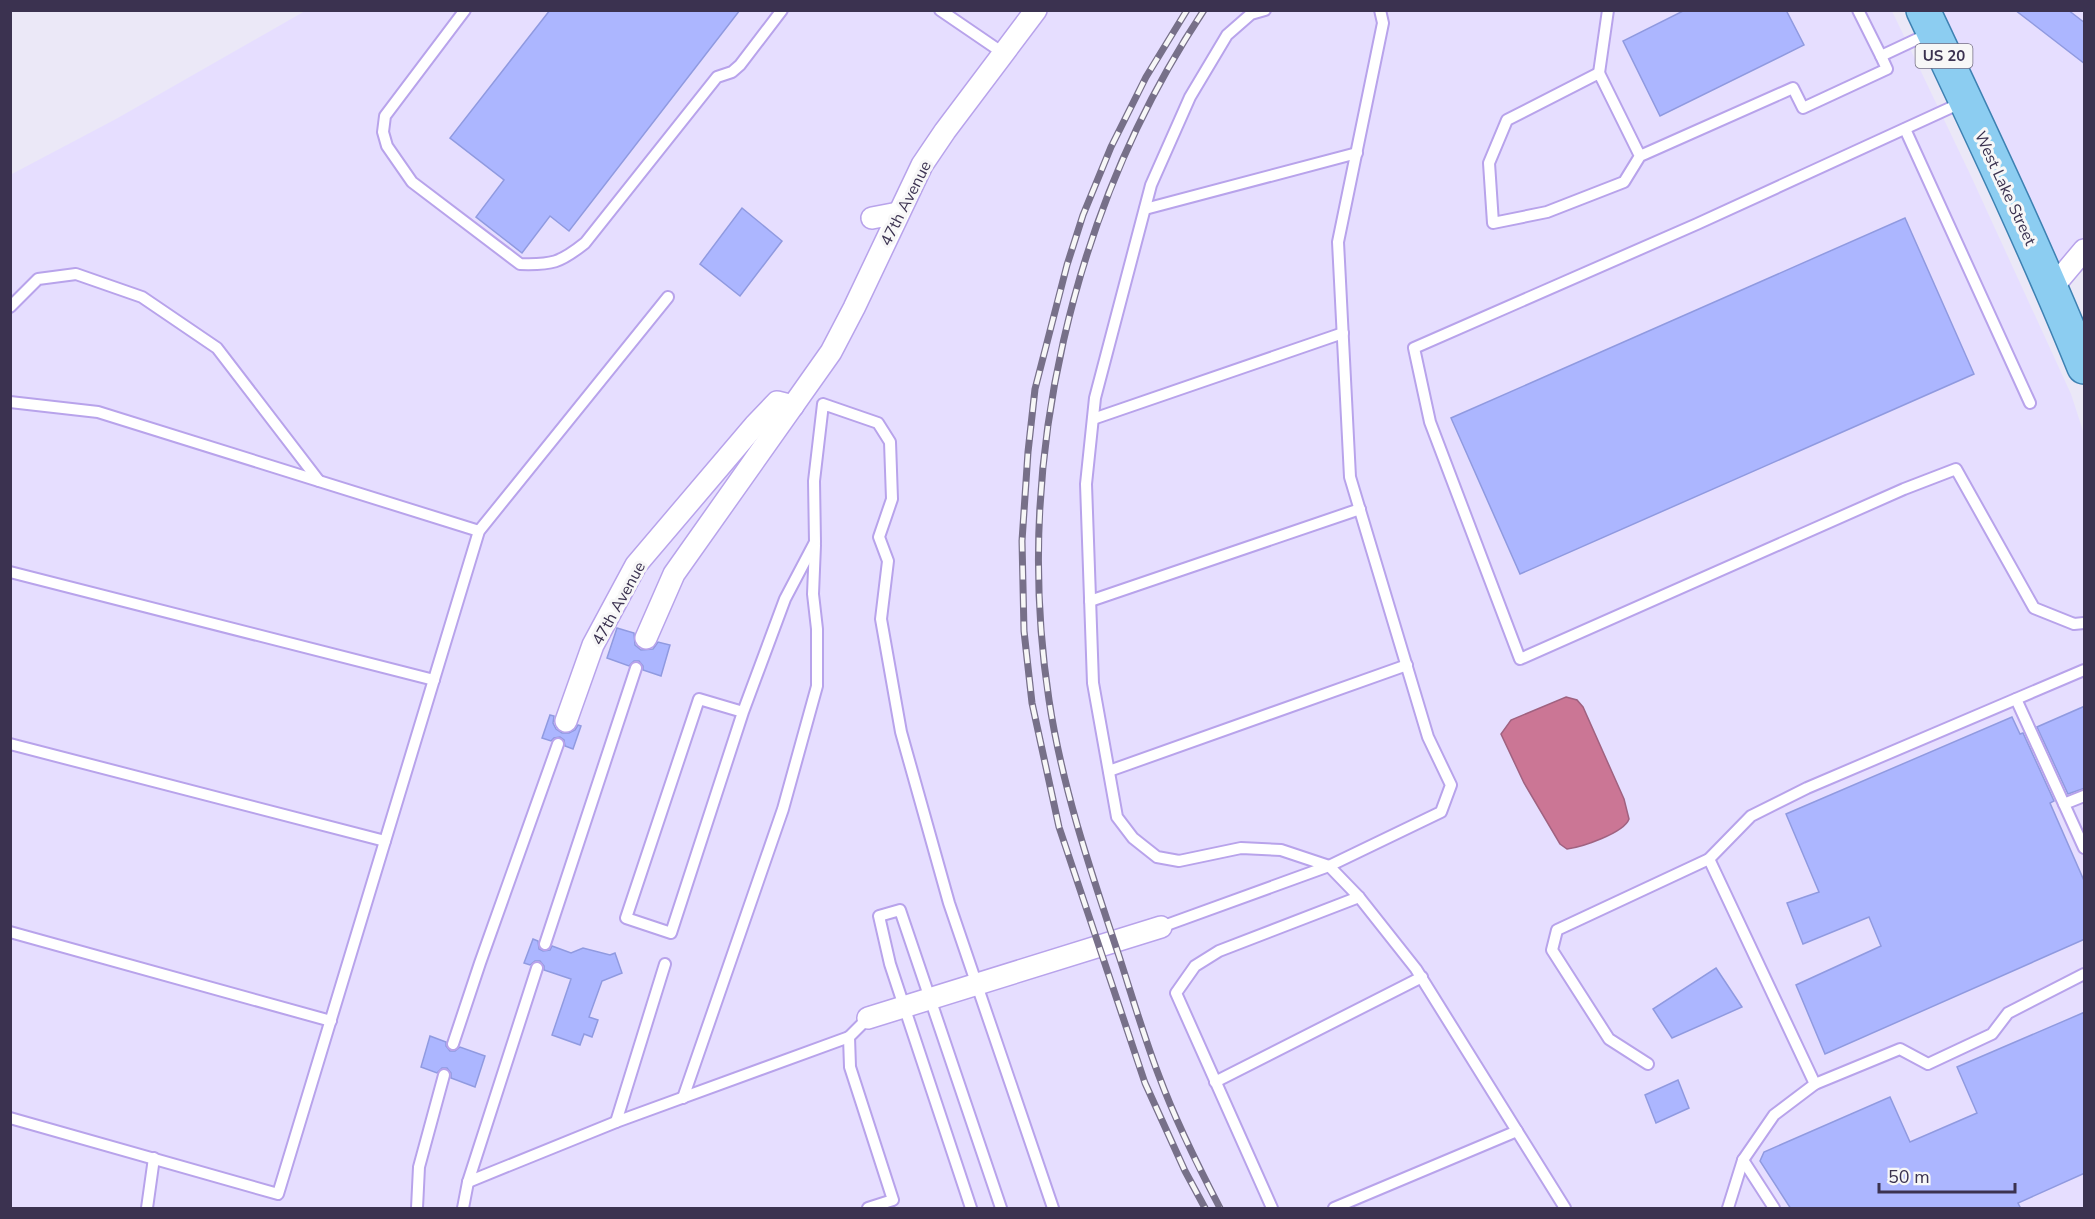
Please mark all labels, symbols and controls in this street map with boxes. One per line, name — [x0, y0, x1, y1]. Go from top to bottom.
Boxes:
road number: US 20 — [1916, 44, 1972, 68]
street label: West Lake Street — [1969, 128, 2041, 250]
street label: 47th Avenue — [875, 157, 937, 250]
street label: 47th Avenue — [587, 558, 651, 649]
scale bar — [1879, 1156, 2016, 1194]
text: 50 m — [1888, 1165, 1930, 1189]

